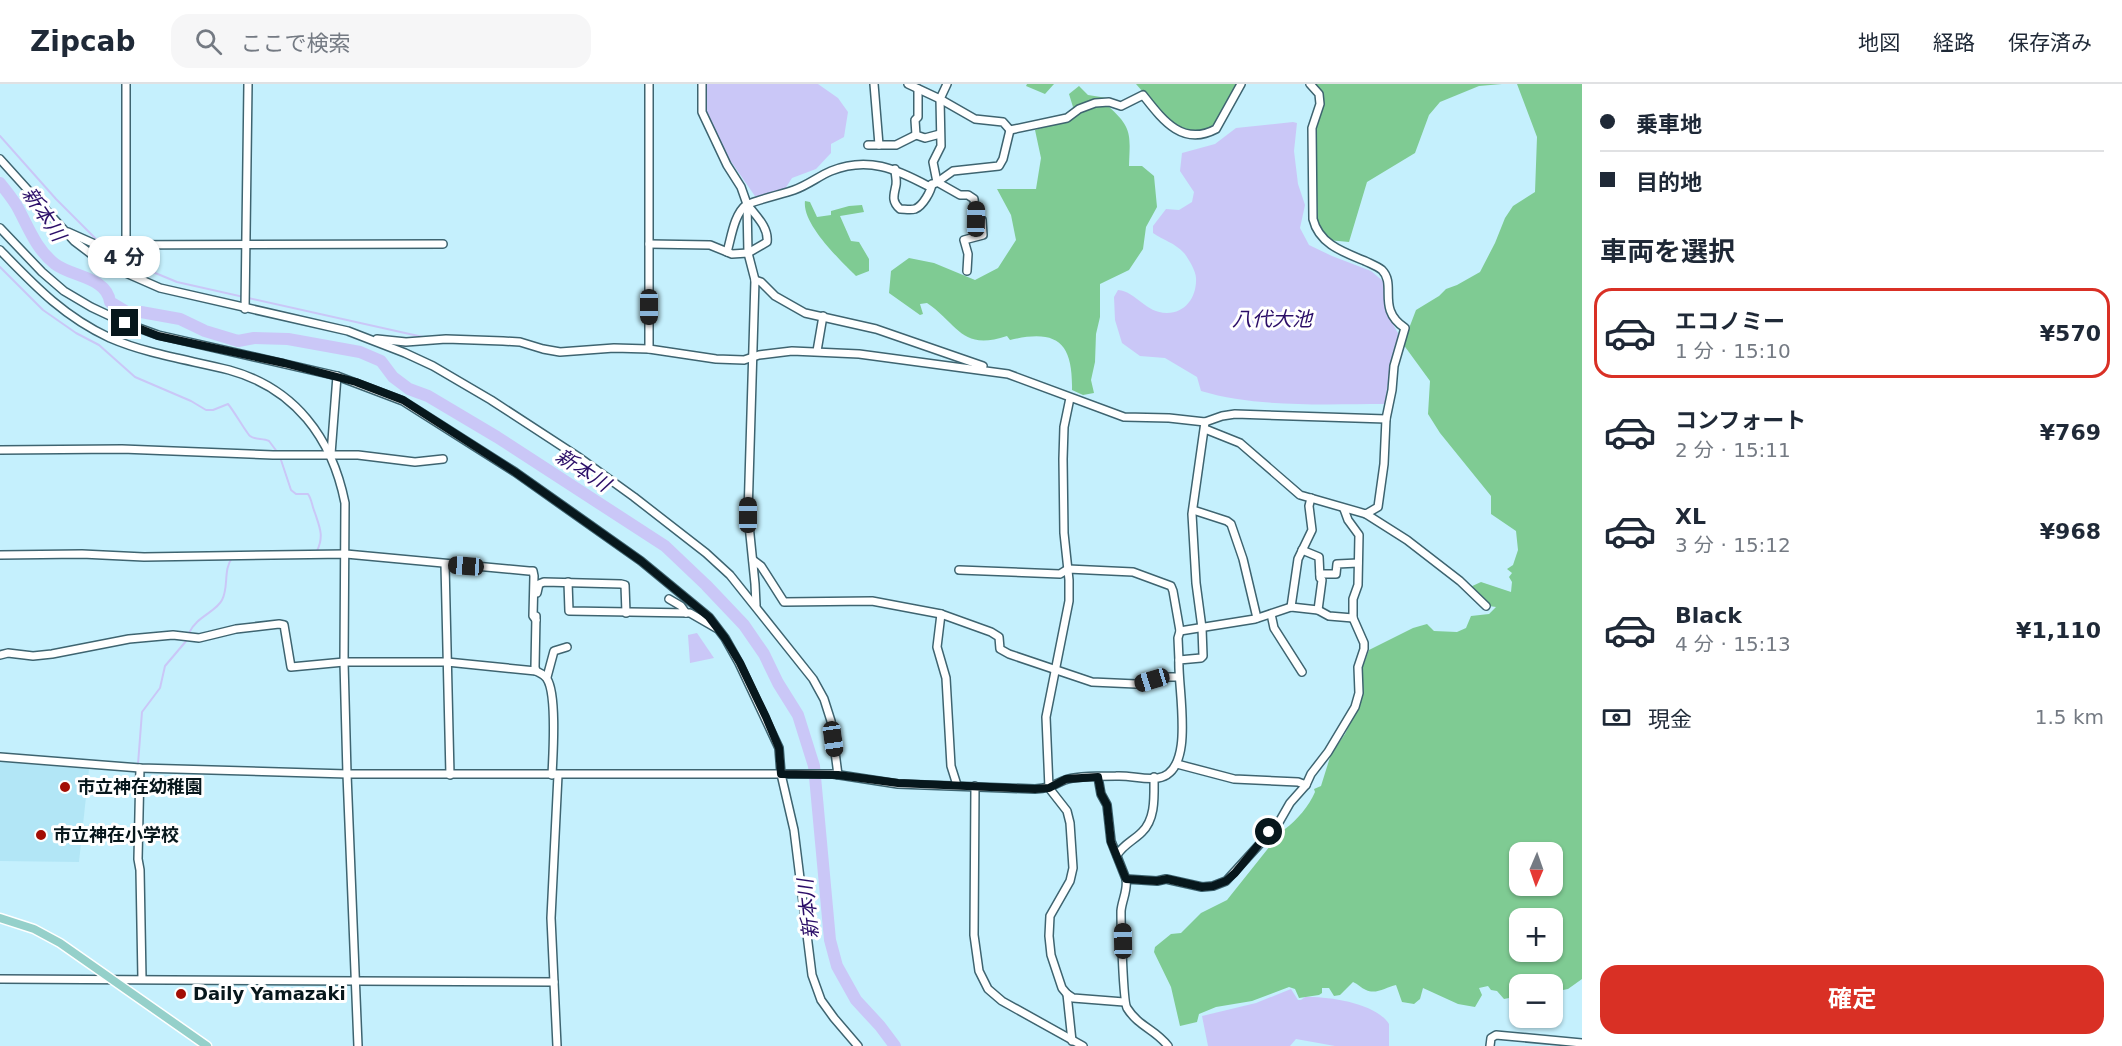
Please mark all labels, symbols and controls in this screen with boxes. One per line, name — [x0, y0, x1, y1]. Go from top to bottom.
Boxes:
search box — [171, 14, 591, 68]
text: Zipcab — [30, 25, 135, 58]
icon: search — [192, 25, 225, 58]
text: ここで検索 — [240, 31, 351, 56]
text: 地図 — [1858, 31, 1900, 55]
text: 経路 — [1933, 31, 1975, 55]
text: 保存済み — [2008, 31, 2092, 55]
text: 乗車地 — [1636, 112, 1702, 137]
text: 目的地 — [1636, 170, 1702, 195]
water label: 新本川 — [17, 182, 72, 247]
car — [967, 201, 985, 237]
callout: 4 分 — [89, 236, 161, 278]
text: 車両を選択 — [1600, 236, 1735, 267]
text: 4 分 — [104, 245, 144, 269]
car — [640, 289, 658, 325]
icon: car — [1603, 306, 1657, 360]
water label: 八代大池 — [1232, 307, 1314, 331]
route end — [111, 309, 138, 336]
text: エコノミー — [1675, 309, 1785, 334]
text: ¥570 — [2040, 321, 2101, 346]
text: 1 分 · 15:10 — [1675, 339, 1791, 363]
icon: car — [1603, 405, 1657, 459]
text: コンフォート — [1675, 408, 1806, 433]
text: ¥769 — [2040, 420, 2101, 445]
text: 2 分 · 15:11 — [1675, 438, 1791, 462]
water label: 新本川 — [551, 444, 616, 497]
car — [739, 497, 757, 533]
icon: car — [1603, 504, 1657, 558]
text: XL — [1675, 504, 1706, 529]
text: ¥968 — [2040, 519, 2101, 544]
text: 3 分 · 15:12 — [1675, 533, 1791, 557]
car — [447, 556, 485, 576]
icon: car — [1603, 603, 1657, 657]
text: Black — [1675, 603, 1742, 628]
text: ¥1,110 — [2016, 618, 2101, 643]
text: 4 分 · 15:13 — [1675, 632, 1791, 656]
car — [1132, 666, 1172, 694]
icon: cash — [1600, 701, 1633, 734]
text: 1.5 km — [2035, 705, 2104, 729]
text: 現金 — [1648, 707, 1692, 732]
car — [822, 720, 844, 758]
place label: 市立神在幼稚園 — [77, 776, 203, 797]
marker: 市立神在幼稚園 — [58, 780, 72, 794]
route start — [1255, 818, 1282, 845]
place label: 市立神在小学校 — [53, 824, 179, 845]
marker: 市立神在小学校 — [34, 828, 48, 842]
north arrow — [1509, 842, 1563, 896]
map controls — [1509, 842, 1563, 1028]
water label: 新本川 — [793, 876, 823, 940]
button: + — [1509, 908, 1563, 962]
car — [1114, 923, 1132, 959]
button: 確定 — [1600, 965, 2104, 1034]
button: − — [1509, 974, 1563, 1028]
place label: Daily Yamazaki — [193, 983, 346, 1004]
marker: Daily Yamazaki — [174, 987, 188, 1001]

